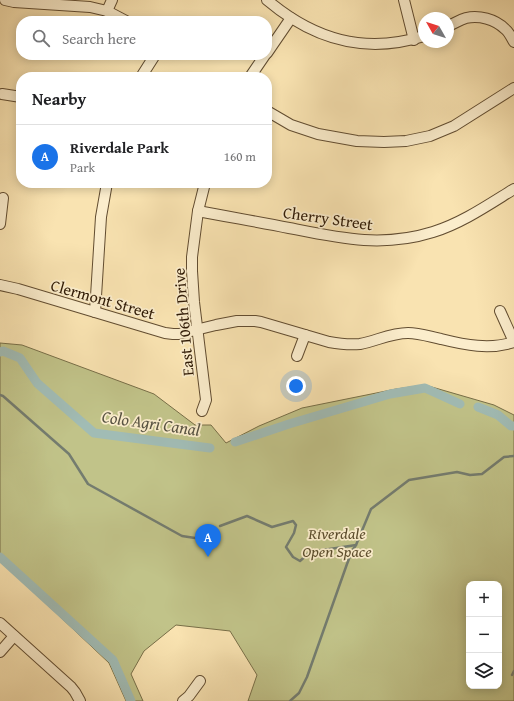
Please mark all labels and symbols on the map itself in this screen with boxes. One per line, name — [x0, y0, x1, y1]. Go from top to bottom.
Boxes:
north arrow — [418, 12, 454, 48]
street label: Cherry Street — [282, 200, 375, 236]
street label: East 106th Drive — [166, 267, 200, 377]
street label: Clermont Street — [48, 273, 158, 325]
your location — [286, 376, 306, 396]
water label: Colo Agri Canal — [100, 403, 202, 442]
park label: Riverdale Open Space — [302, 521, 372, 563]
pin: A — [195, 524, 221, 557]

